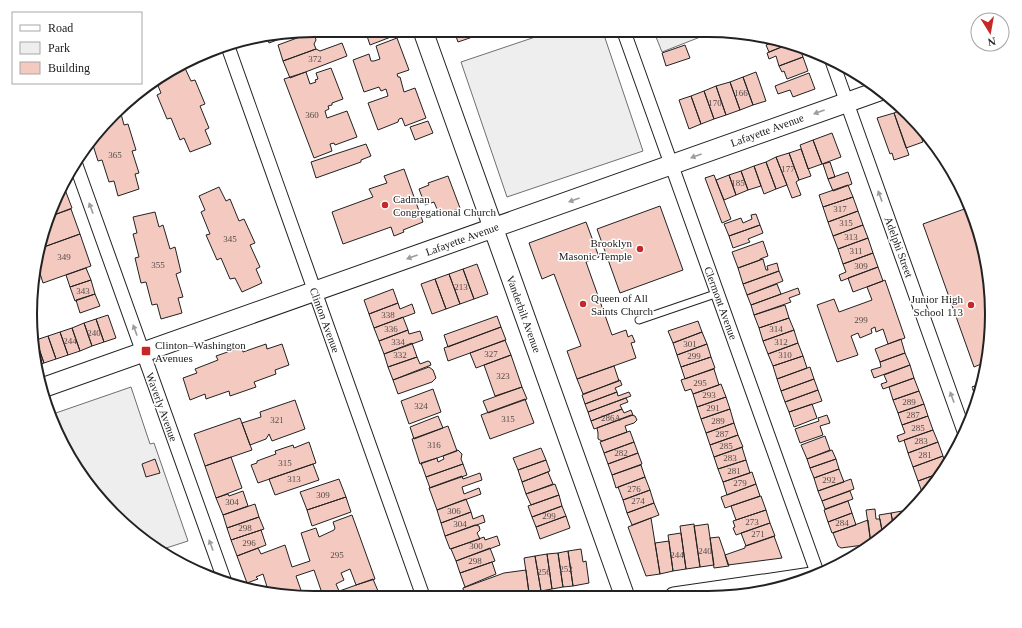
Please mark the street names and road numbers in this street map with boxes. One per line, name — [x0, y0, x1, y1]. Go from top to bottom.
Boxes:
street label: Lafayette Avenue — [729, 111, 805, 149]
street label: Adelphi Street — [882, 215, 916, 279]
street label: Lafayette Avenue — [424, 220, 500, 258]
street label: Clermont Avenue — [702, 265, 740, 341]
street label: Vanderbilt Avenue — [504, 274, 544, 354]
street label: Clinton Avenue — [308, 286, 342, 354]
street label: Waverly Avenue — [144, 371, 180, 443]

